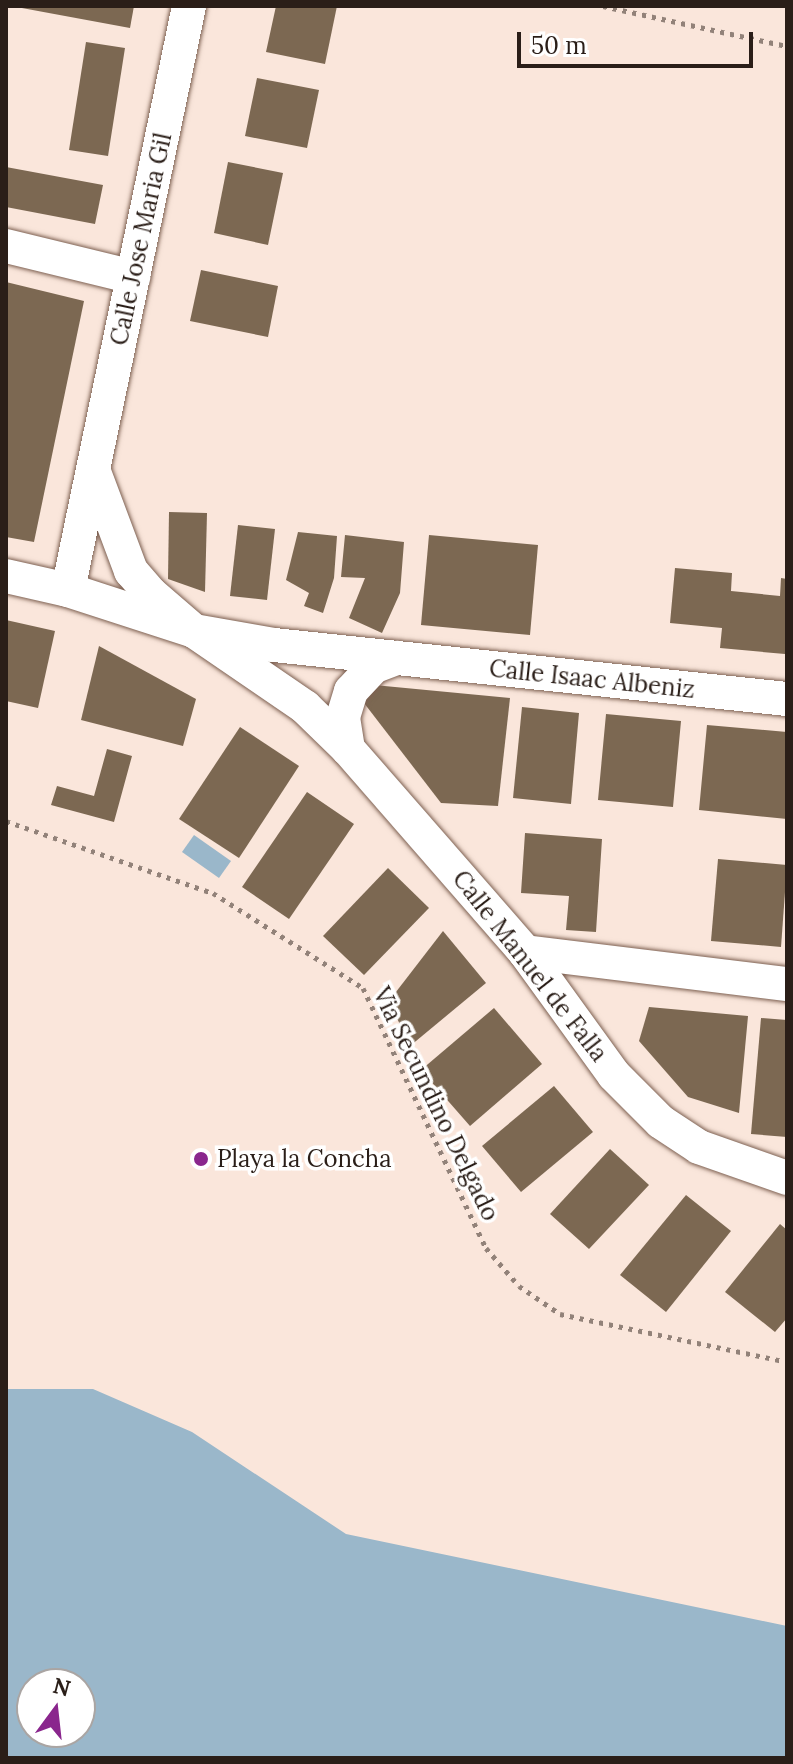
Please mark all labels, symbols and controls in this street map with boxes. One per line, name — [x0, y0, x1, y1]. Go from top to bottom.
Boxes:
scale bar — [521, 16, 757, 66]
text: 50 m — [531, 30, 587, 61]
street label: Calle Jose Maria Gil — [104, 130, 178, 348]
street label: Calle Isaac Albeniz — [488, 654, 696, 704]
street label: Calle Manuel de Falla — [447, 865, 613, 1067]
street label: Via Secundino Delgado — [367, 982, 505, 1226]
place label: Playa la Concha — [217, 1145, 392, 1173]
marker: Playa la Concha — [192, 1150, 210, 1168]
north arrow — [16, 1668, 96, 1748]
text: N — [50, 1671, 74, 1702]

